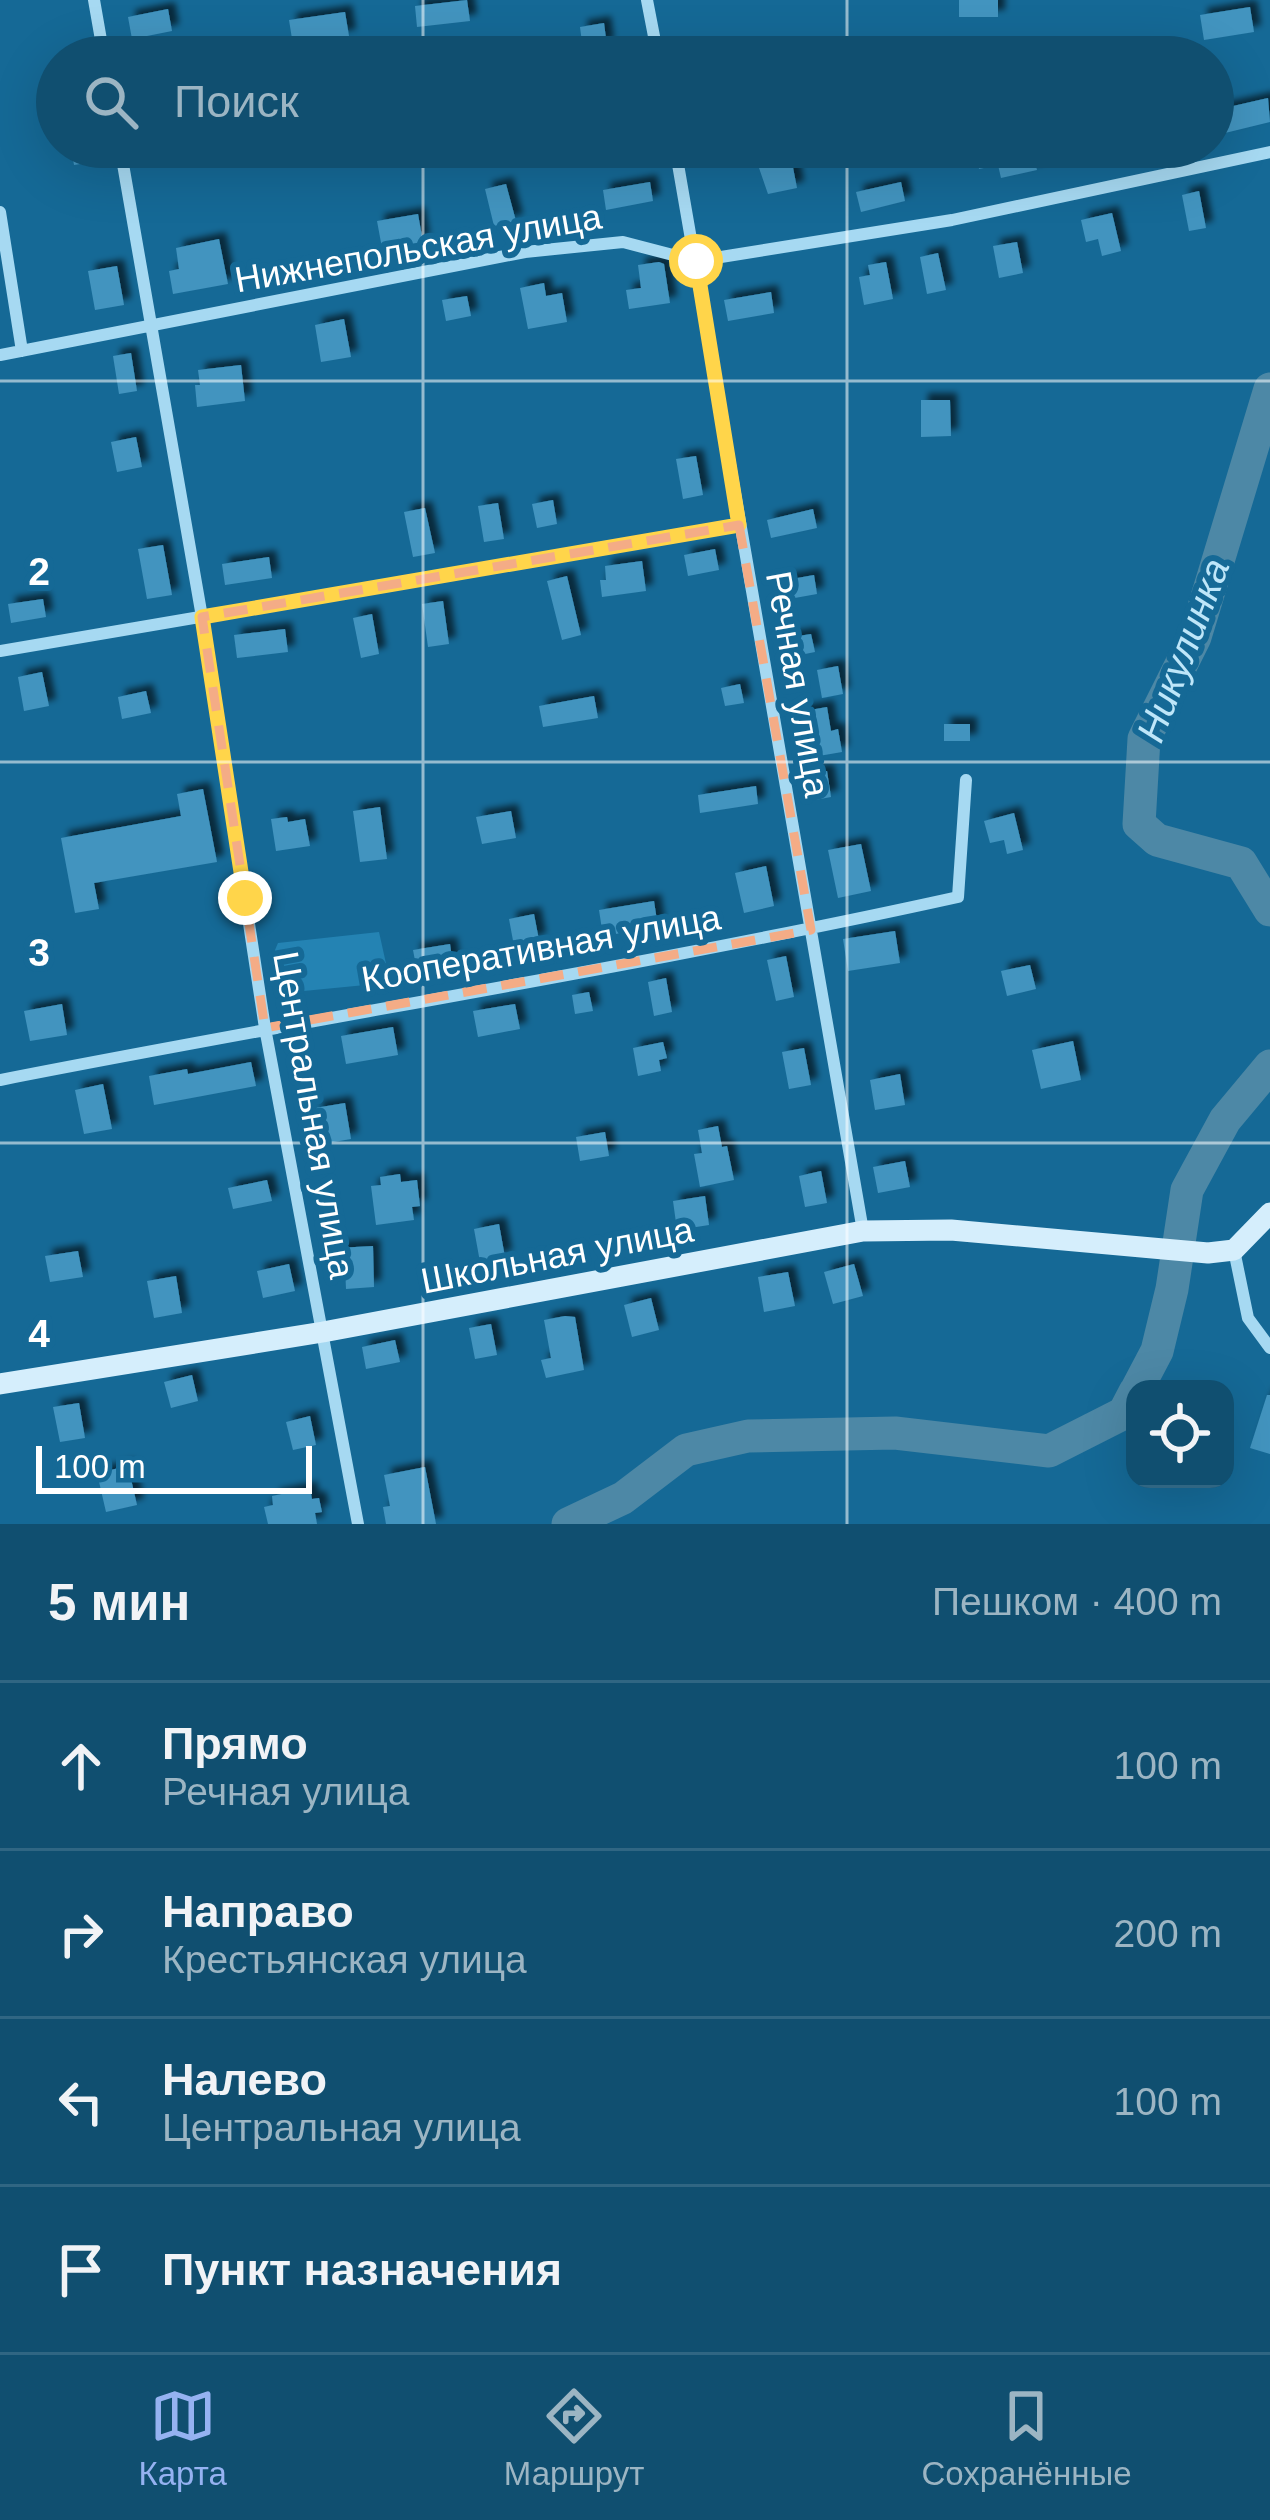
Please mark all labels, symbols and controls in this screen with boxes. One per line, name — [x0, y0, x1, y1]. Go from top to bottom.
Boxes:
search box — [36, 36, 1234, 168]
icon: search — [78, 69, 144, 135]
text: Поиск — [174, 76, 299, 127]
street label: Нижнепольская улица — [231, 195, 605, 300]
route start — [669, 234, 723, 288]
text: 2 — [28, 550, 50, 593]
water label: Никулинка — [1128, 552, 1238, 748]
street label: Речная улица — [758, 568, 838, 801]
route end — [218, 871, 272, 925]
street label: Кооперативная улица — [358, 896, 725, 1000]
text: 3 — [28, 931, 50, 974]
street label: Центральная улица — [265, 948, 363, 1283]
street label: Школьная улица — [417, 1208, 698, 1302]
text: 4 — [28, 1312, 50, 1355]
map controls — [1126, 1380, 1234, 1488]
button: locate — [1126, 1380, 1234, 1488]
scale bar — [36, 1440, 312, 1493]
text: 100 m — [54, 1448, 146, 1485]
text: 5 мин — [48, 1574, 190, 1631]
text: Пешком · 400 m — [932, 1580, 1222, 1623]
text: Прямо — [162, 1718, 308, 1769]
icon: ahead — [48, 1733, 114, 1799]
text: 100 m — [1114, 1744, 1222, 1787]
text: Речная улица — [162, 1770, 409, 1813]
text: Направо — [162, 1886, 354, 1937]
icon: right — [48, 1901, 114, 1967]
text: 200 m — [1114, 1912, 1222, 1955]
text: Крестьянская улица — [162, 1938, 527, 1981]
text: Налево — [162, 2054, 327, 2105]
icon: left — [48, 2069, 114, 2135]
text: 100 m — [1114, 2080, 1222, 2123]
text: Центральная улица — [162, 2106, 521, 2149]
icon: arrive — [48, 2237, 114, 2303]
text: Пункт назначения — [162, 2244, 562, 2295]
tab: Карта — [138, 2383, 227, 2493]
tab: Маршрут — [504, 2383, 644, 2493]
tab: Сохранённые — [921, 2383, 1132, 2493]

